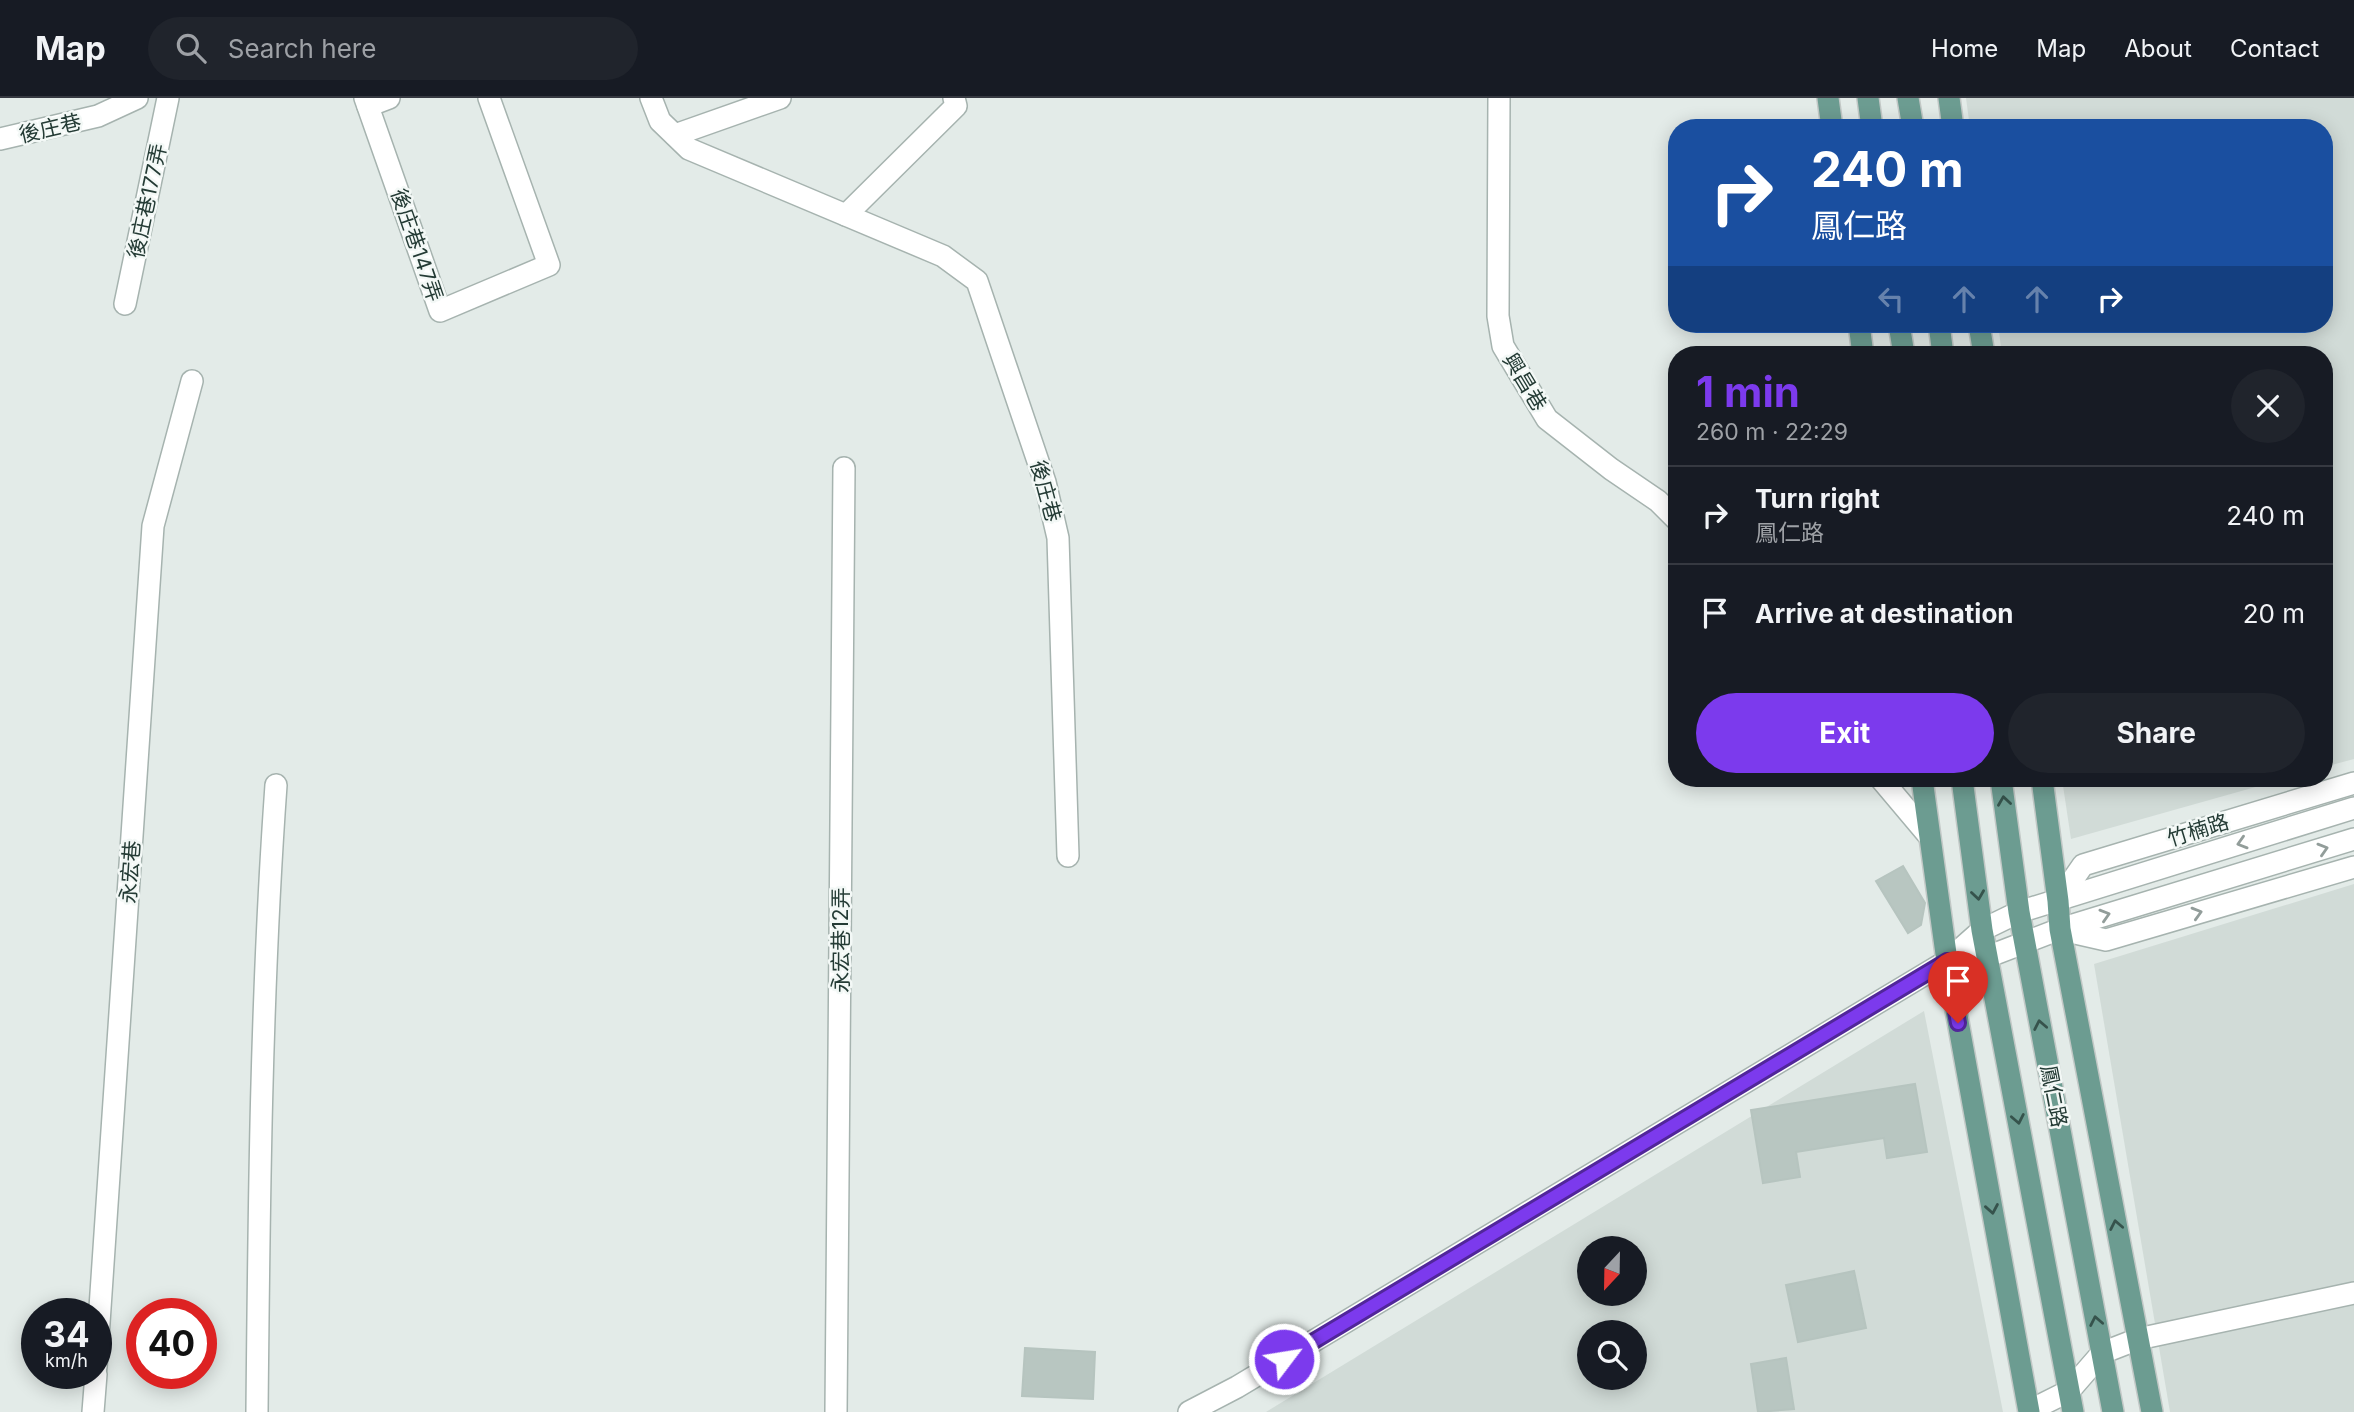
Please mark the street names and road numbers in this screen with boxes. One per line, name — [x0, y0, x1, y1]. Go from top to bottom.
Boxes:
street label: 後庄巷 — [16, 109, 84, 147]
street label: 後庄巷177弄 — [123, 141, 171, 261]
street label: 後庄巷147弄 — [386, 185, 448, 305]
street label: 興昌巷 — [1498, 349, 1552, 415]
street label: 後庄巷 — [1026, 457, 1066, 525]
street label: 竹楠路 — [2164, 809, 2232, 851]
street label: 永宏巷 — [115, 840, 145, 904]
street label: 永宏巷12弄 — [828, 887, 853, 993]
street label: 鳳仁路 — [2036, 1063, 2072, 1129]

